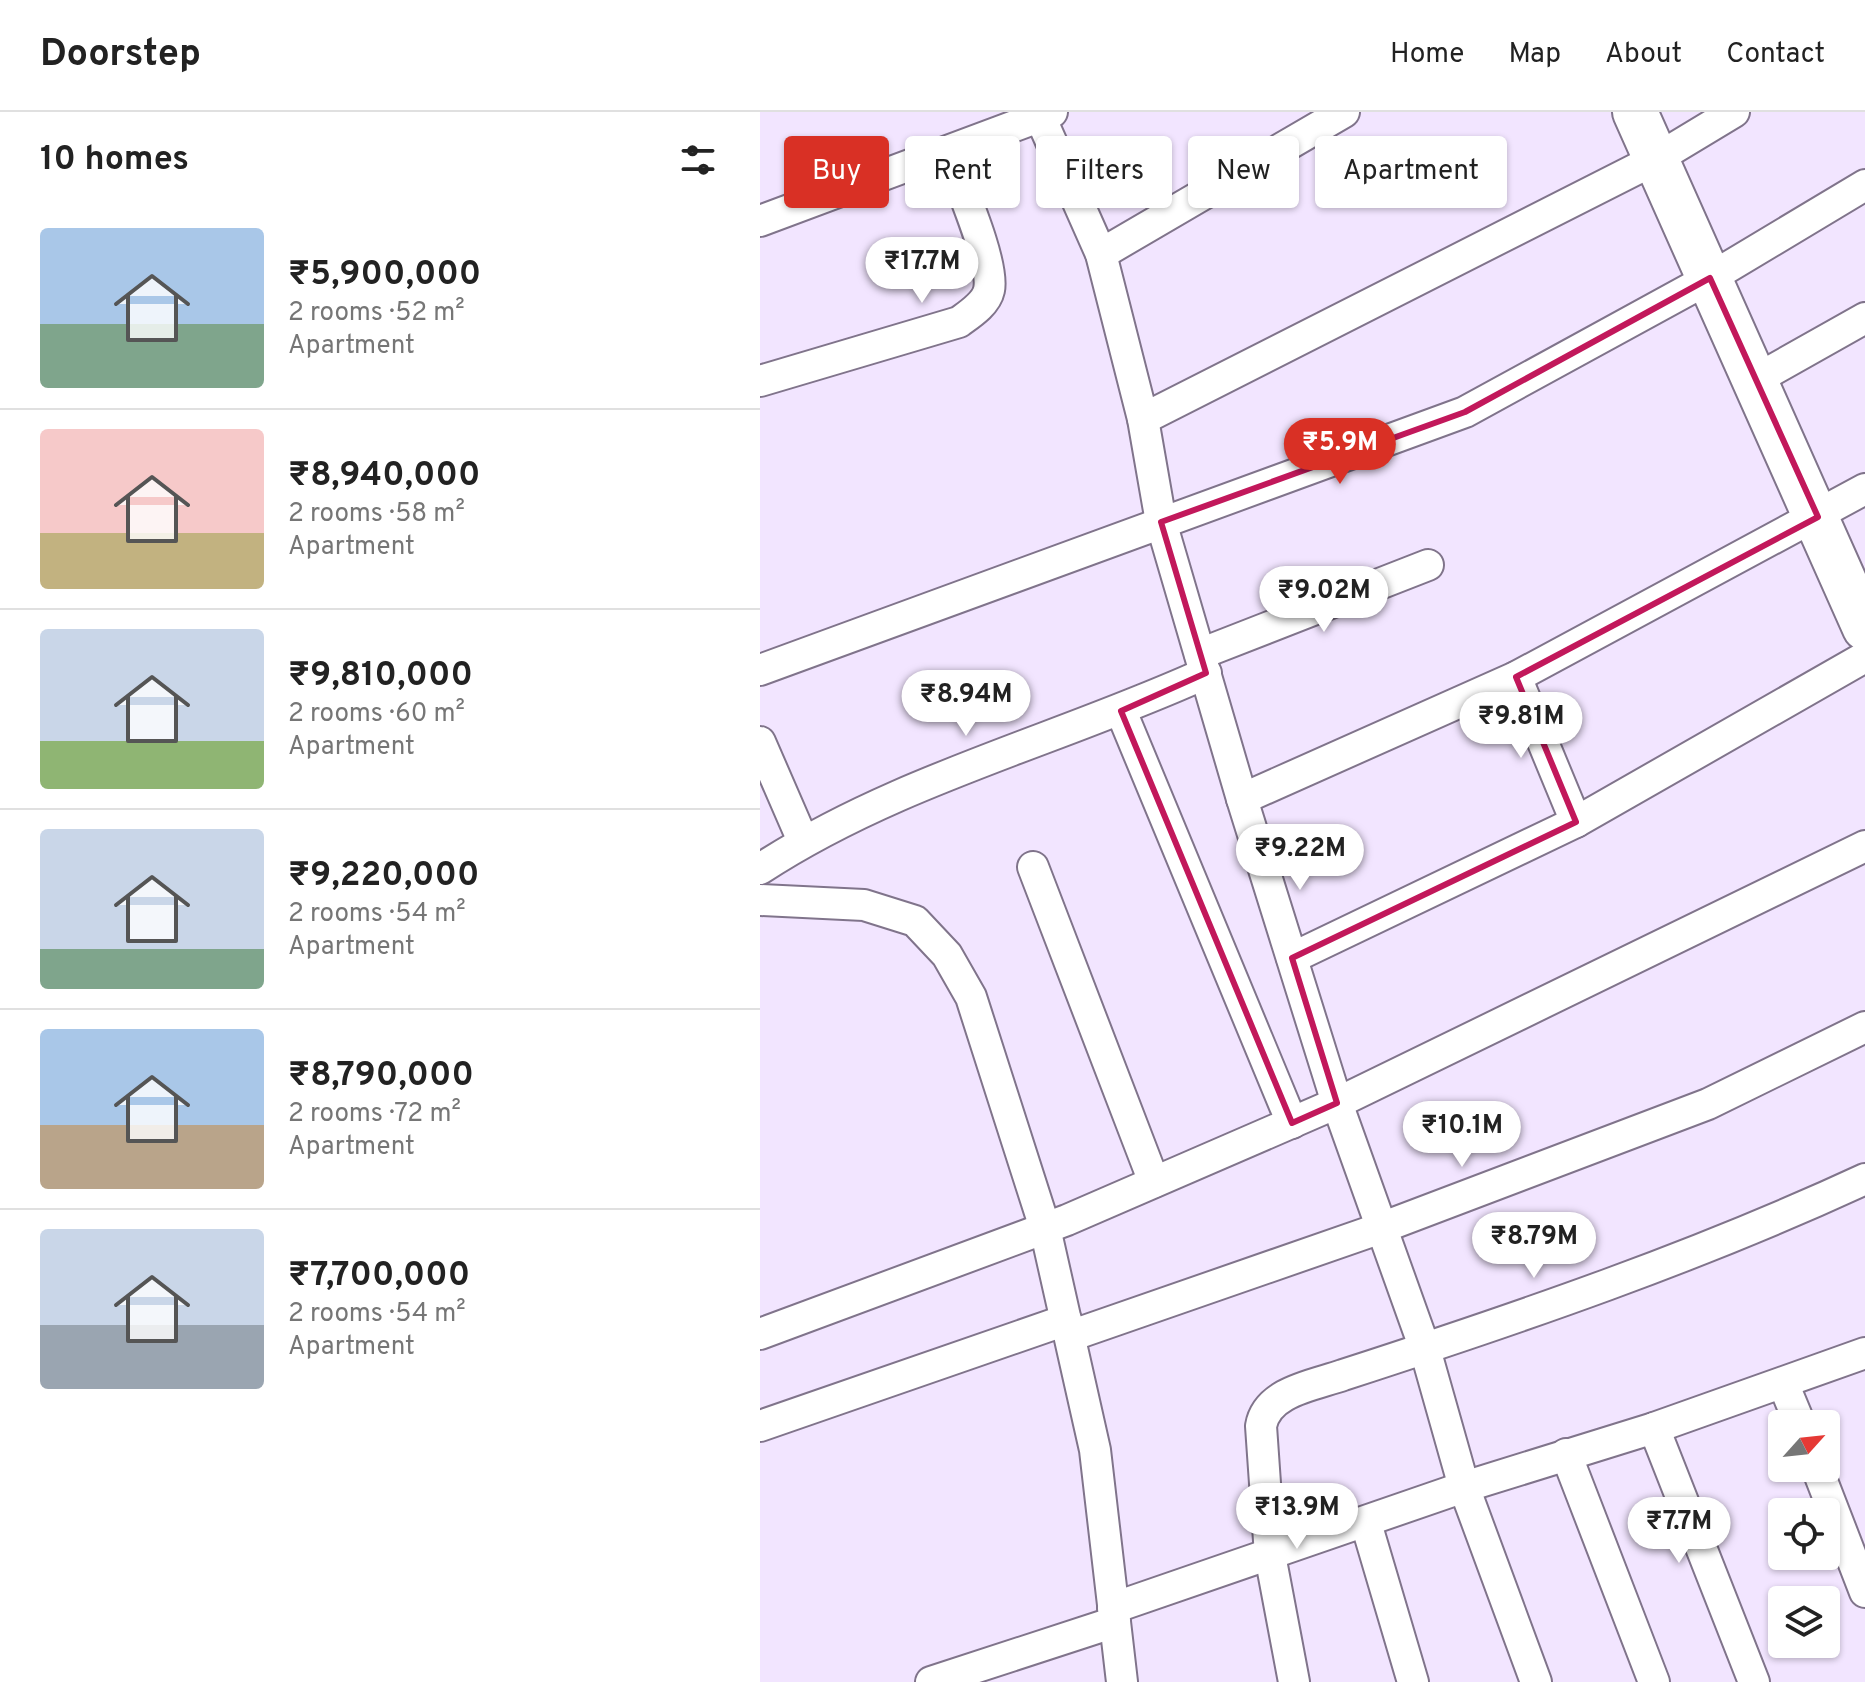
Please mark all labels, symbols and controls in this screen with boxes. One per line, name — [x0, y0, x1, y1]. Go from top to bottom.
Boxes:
text: Doorstep — [40, 31, 201, 80]
text: Home — [1390, 37, 1464, 73]
text: Map — [1508, 37, 1561, 73]
text: About — [1605, 37, 1682, 73]
text: Contact — [1726, 37, 1825, 73]
chip: Buy — [784, 136, 889, 208]
chip: Rent — [905, 136, 1020, 208]
chip: Filters — [1036, 136, 1172, 208]
chip: New — [1188, 136, 1299, 208]
chip: Apartment — [1315, 136, 1507, 208]
icon: filters — [676, 138, 720, 182]
text: 10 homes — [40, 139, 189, 182]
pin: ₹17.7M — [857, 237, 987, 305]
text: ₹17.7M — [883, 246, 961, 279]
text: ₹5,900,000 — [288, 254, 481, 297]
icon: home — [104, 260, 200, 356]
text: 2 rooms · 52 m² — [288, 297, 465, 330]
text: Apartment — [288, 330, 415, 363]
pin: ₹5.9M — [1284, 418, 1396, 486]
text: ₹5.9M — [1302, 427, 1378, 460]
text: ₹8,940,000 — [288, 455, 480, 498]
icon: home — [104, 461, 200, 557]
text: 2 rooms · 58 m² — [288, 498, 465, 531]
text: Apartment — [288, 531, 415, 564]
pin: ₹9.02M — [1259, 566, 1389, 634]
text: ₹9.02M — [1277, 575, 1371, 608]
text: ₹9,810,000 — [288, 655, 473, 698]
icon: home — [104, 661, 200, 757]
pin: ₹8.94M — [901, 670, 1031, 738]
text: ₹8.94M — [920, 679, 1012, 712]
pin: ₹9.81M — [1456, 692, 1586, 760]
text: 2 rooms · 60 m² — [288, 698, 465, 731]
text: ₹9.81M — [1477, 701, 1565, 734]
text: Apartment — [288, 731, 415, 764]
pin: ₹9.22M — [1235, 824, 1365, 892]
text: ₹9.22M — [1254, 833, 1346, 866]
text: ₹9,220,000 — [288, 855, 479, 898]
icon: home — [104, 861, 200, 957]
text: 2 rooms · 54 m² — [288, 898, 466, 931]
text: Apartment — [288, 931, 415, 964]
text: ₹8,790,000 — [288, 1055, 474, 1098]
icon: home — [104, 1061, 200, 1157]
text: 2 rooms · 72 m² — [288, 1098, 461, 1131]
pin: ₹10.1M — [1397, 1101, 1527, 1169]
text: ₹10.1M — [1421, 1110, 1503, 1143]
text: Apartment — [288, 1131, 415, 1164]
pin: ₹8.79M — [1469, 1212, 1599, 1280]
text: ₹8.79M — [1490, 1221, 1578, 1254]
text: ₹7,700,000 — [288, 1255, 470, 1298]
icon: home — [104, 1261, 200, 1357]
text: 2 rooms · 54 m² — [288, 1298, 466, 1331]
text: Apartment — [288, 1331, 415, 1364]
north arrow — [1768, 1410, 1840, 1482]
map controls — [1768, 1410, 1840, 1658]
pin: ₹13.9M — [1232, 1483, 1362, 1551]
text: ₹13.9M — [1254, 1492, 1340, 1525]
pin: ₹7.7M — [1623, 1497, 1735, 1565]
button: locate — [1768, 1498, 1840, 1570]
text: ₹7.7M — [1646, 1506, 1712, 1539]
button: layers — [1768, 1586, 1840, 1658]

